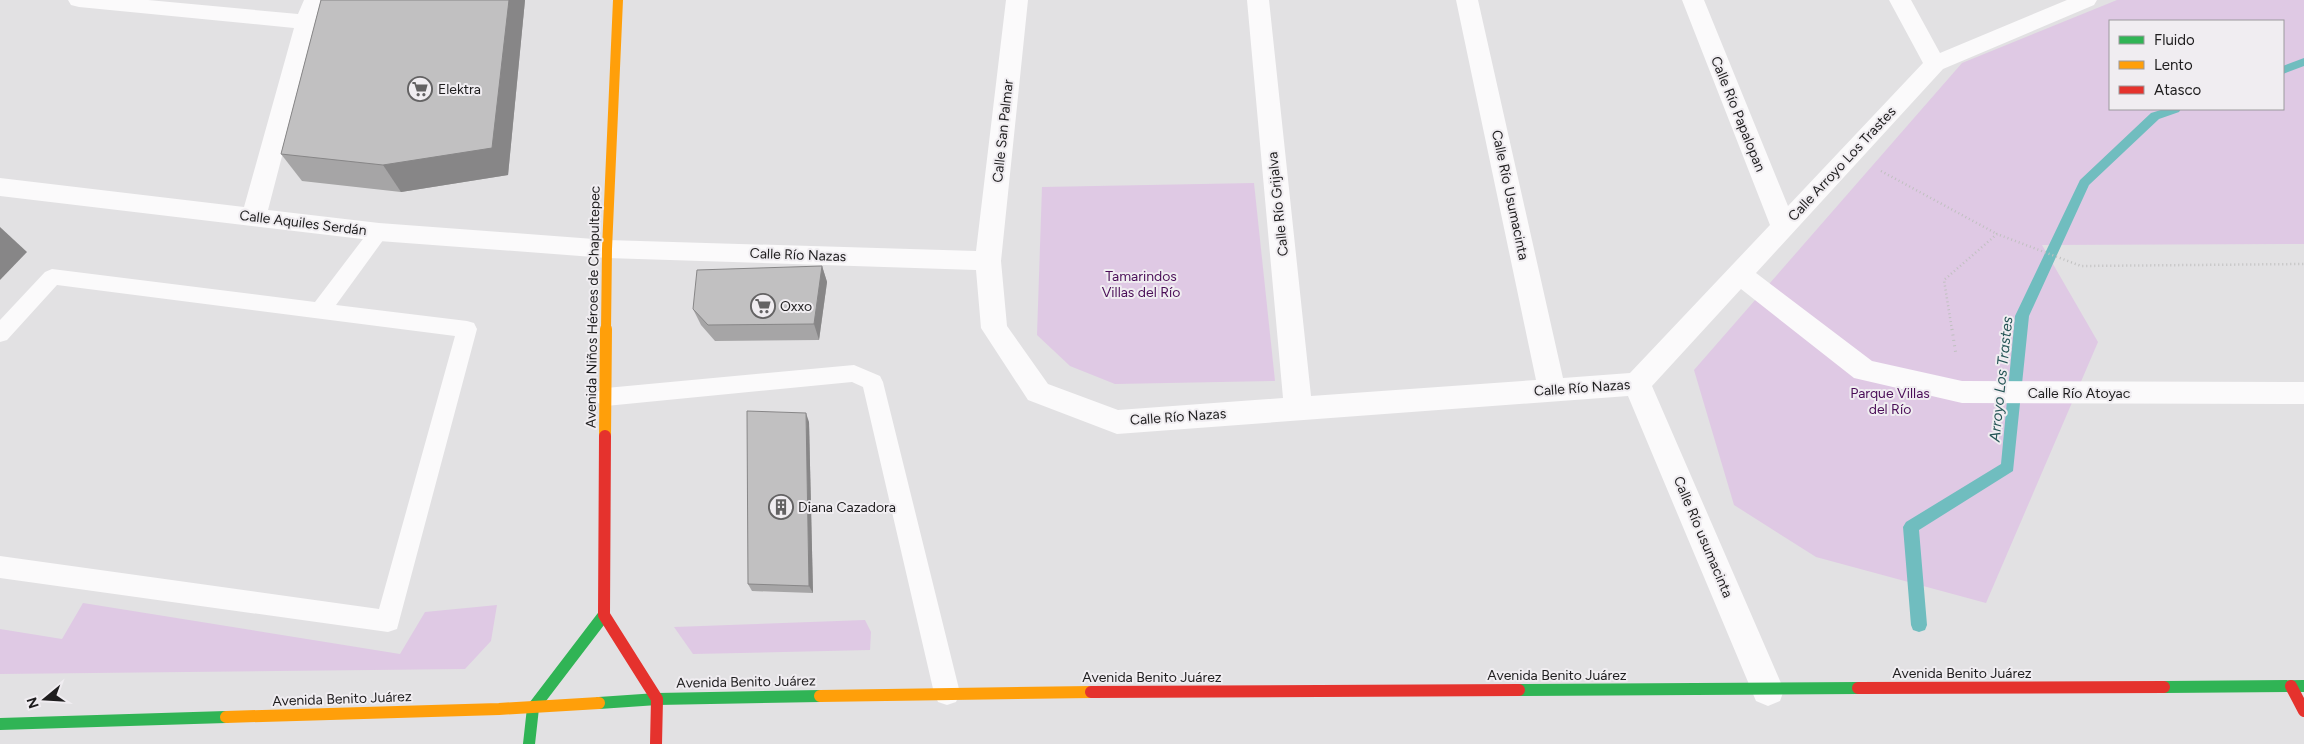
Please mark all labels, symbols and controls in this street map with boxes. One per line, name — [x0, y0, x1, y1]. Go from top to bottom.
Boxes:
legend — [2109, 20, 2284, 110]
text: Fluido — [2154, 31, 2195, 49]
street label: Calle Río Papalopan — [1707, 54, 1769, 174]
text: Lento — [2154, 56, 2193, 74]
supermarket icon: Elektra — [407, 76, 433, 102]
street label: Calle San Palmar — [989, 78, 1017, 183]
place label: Elektra — [438, 81, 481, 98]
text: Atasco — [2154, 81, 2202, 99]
street label: Calle Arroyo Los Trastes — [1784, 103, 1900, 225]
street label: Calle Río Usumacinta — [1488, 128, 1532, 262]
street label: Calle Río Grijalva — [1264, 151, 1292, 257]
street label: Avenida Niños Héroes de Chapultepec — [582, 185, 604, 428]
street label: Calle Aquiles Serdán — [239, 207, 368, 239]
street label: Calle Río Nazas — [749, 245, 847, 265]
park label: Tamarindos Villas del Río — [1102, 268, 1180, 301]
supermarket icon: Oxxo — [750, 293, 776, 319]
place label: Oxxo — [780, 298, 812, 315]
water label: Arroyo Los Trastes — [1985, 315, 2017, 444]
street label: Calle Río Nazas — [1533, 376, 1631, 400]
park label: Parque Villas del Río — [1850, 385, 1930, 418]
street label: Calle Río Atoyac — [2028, 385, 2131, 402]
street label: Calle Río Nazas — [1129, 405, 1227, 429]
street label: Calle Río usumacinta — [1670, 474, 1736, 600]
building icon: Diana Cazadora — [768, 494, 794, 520]
place label: Diana Cazadora — [798, 499, 896, 516]
street label: Avenida Benito Juárez — [1892, 665, 2032, 682]
street label: Avenida Benito Juárez — [1487, 667, 1627, 684]
street label: Avenida Benito Juárez — [1082, 669, 1222, 686]
street label: Avenida Benito Juárez — [676, 672, 816, 692]
north arrow — [20, 674, 70, 724]
street label: Avenida Benito Juárez — [272, 688, 412, 710]
text: N — [23, 695, 43, 711]

